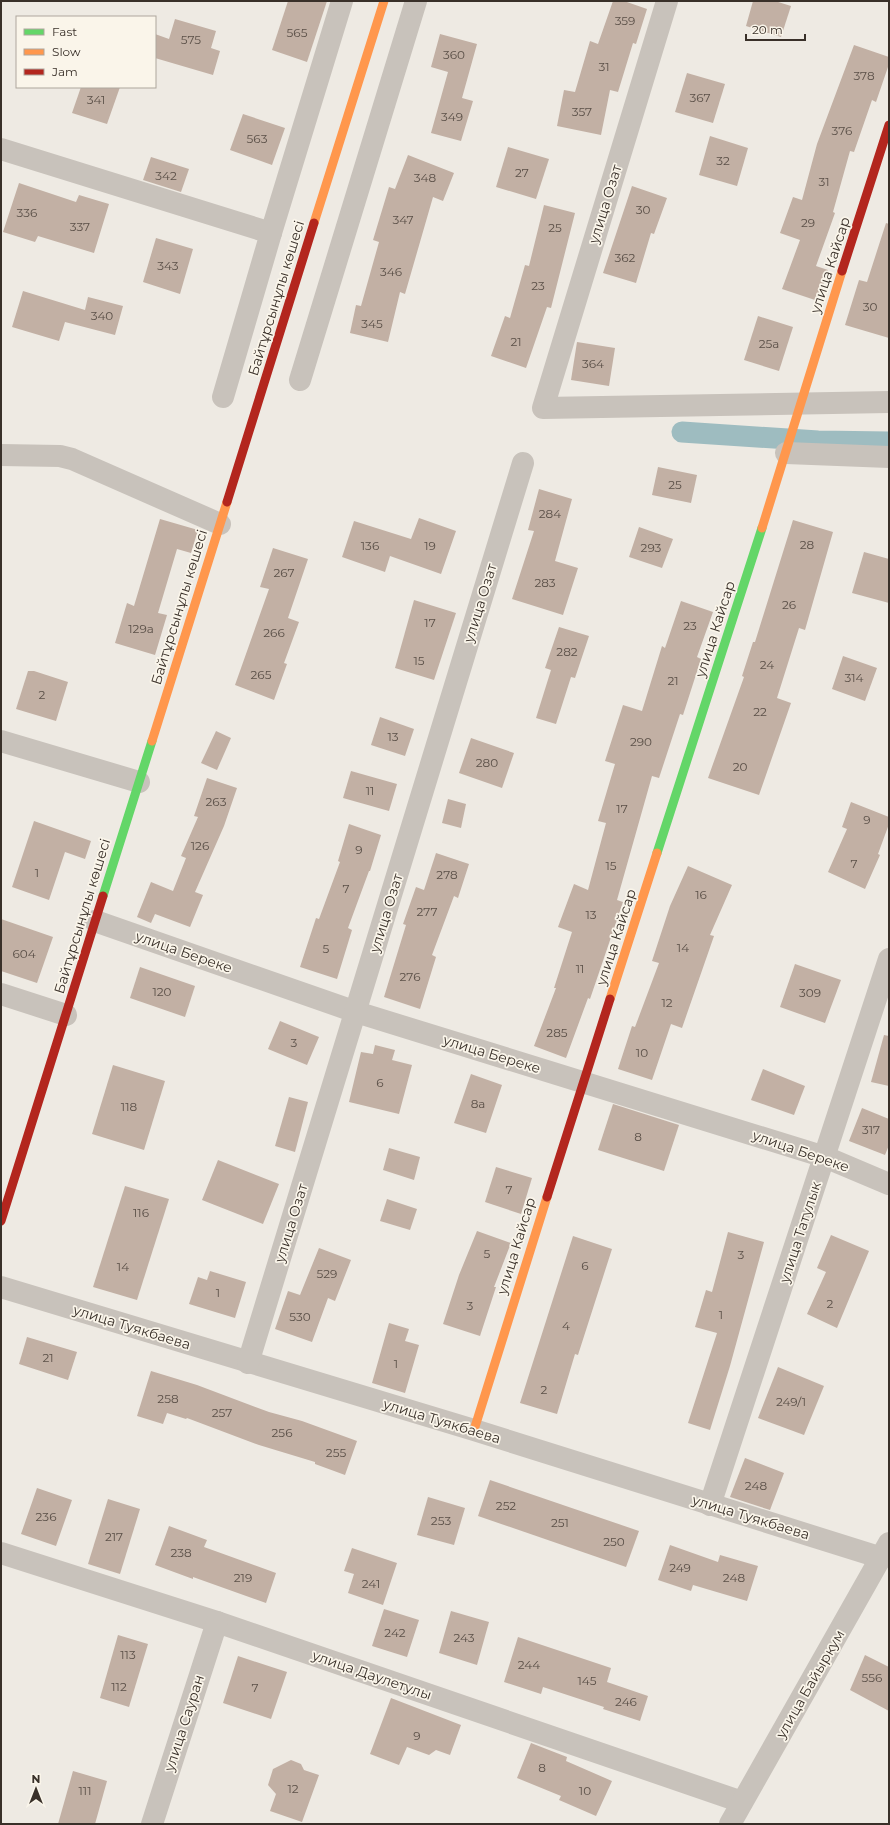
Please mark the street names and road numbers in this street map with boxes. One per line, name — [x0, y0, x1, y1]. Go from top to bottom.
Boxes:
street label: улица Озат — [584, 162, 626, 247]
street label: улица Кайсар — [806, 214, 854, 316]
street label: Байтұрсынұлы көшесі — [244, 218, 308, 378]
street label: Байтұрсынұлы көшесі — [147, 527, 211, 687]
street label: улица Озат — [459, 561, 501, 646]
street label: улица Кайсар — [691, 578, 739, 680]
street label: Байтұрсынұлы көшесі — [50, 836, 114, 996]
street label: улица Озат — [365, 871, 407, 956]
street label: улица Кайсар — [592, 886, 640, 988]
street label: улица Береке — [132, 927, 235, 977]
street label: улица Береке — [440, 1030, 543, 1077]
street label: улица Береке — [749, 1126, 852, 1176]
street label: улица Татулык — [775, 1179, 825, 1286]
street label: улица Озат — [270, 1181, 312, 1266]
street label: улица Кайсар — [492, 1195, 539, 1298]
street label: улица Туякбаева — [70, 1300, 193, 1353]
street label: улица Туякбаева — [380, 1394, 503, 1447]
street label: улица Туякбаева — [689, 1490, 812, 1543]
street label: улица Байыркум — [771, 1626, 848, 1742]
street label: улица Даулетулы — [309, 1646, 434, 1704]
street label: улица Сауран — [160, 1672, 208, 1774]

